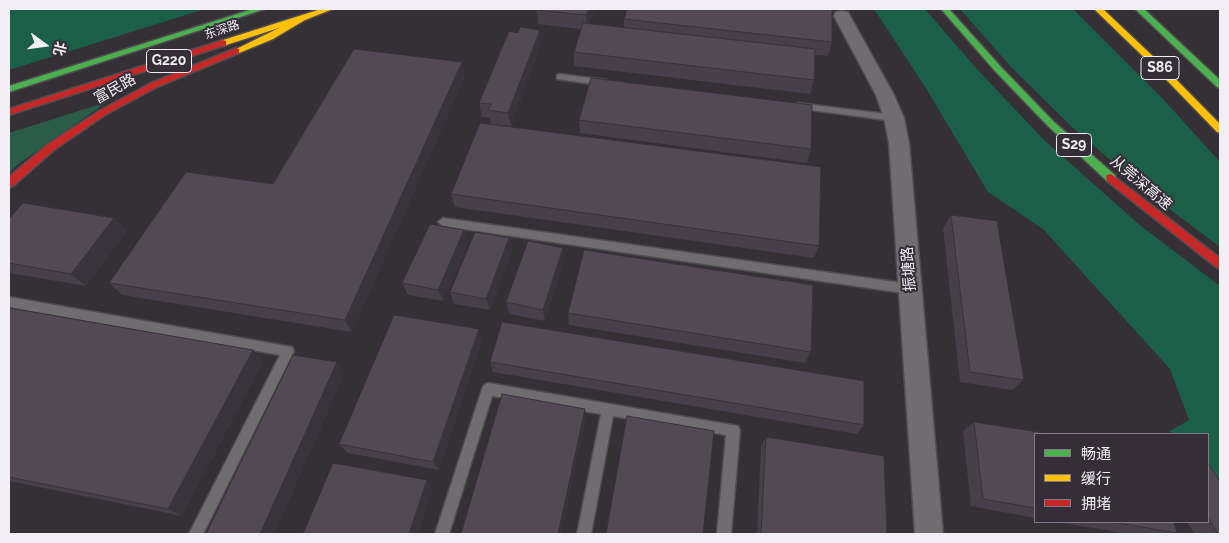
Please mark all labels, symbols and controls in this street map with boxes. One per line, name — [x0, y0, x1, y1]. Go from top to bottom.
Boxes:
street label: 东深路 — [203, 18, 241, 42]
north arrow — [20, 20, 70, 70]
text: 北 — [50, 40, 69, 57]
road number: G220 — [146, 49, 192, 72]
road number: S86 — [1141, 56, 1179, 80]
street label: 富民路 — [91, 70, 139, 108]
road number: S29 — [1056, 134, 1092, 156]
street label: 从莞深高速 — [1106, 152, 1176, 214]
street label: 振塘路 — [898, 246, 920, 292]
legend — [1034, 433, 1209, 523]
text: 畅通 — [1081, 445, 1111, 463]
text: 缓行 — [1081, 470, 1111, 488]
text: 拥堵 — [1081, 495, 1111, 513]

